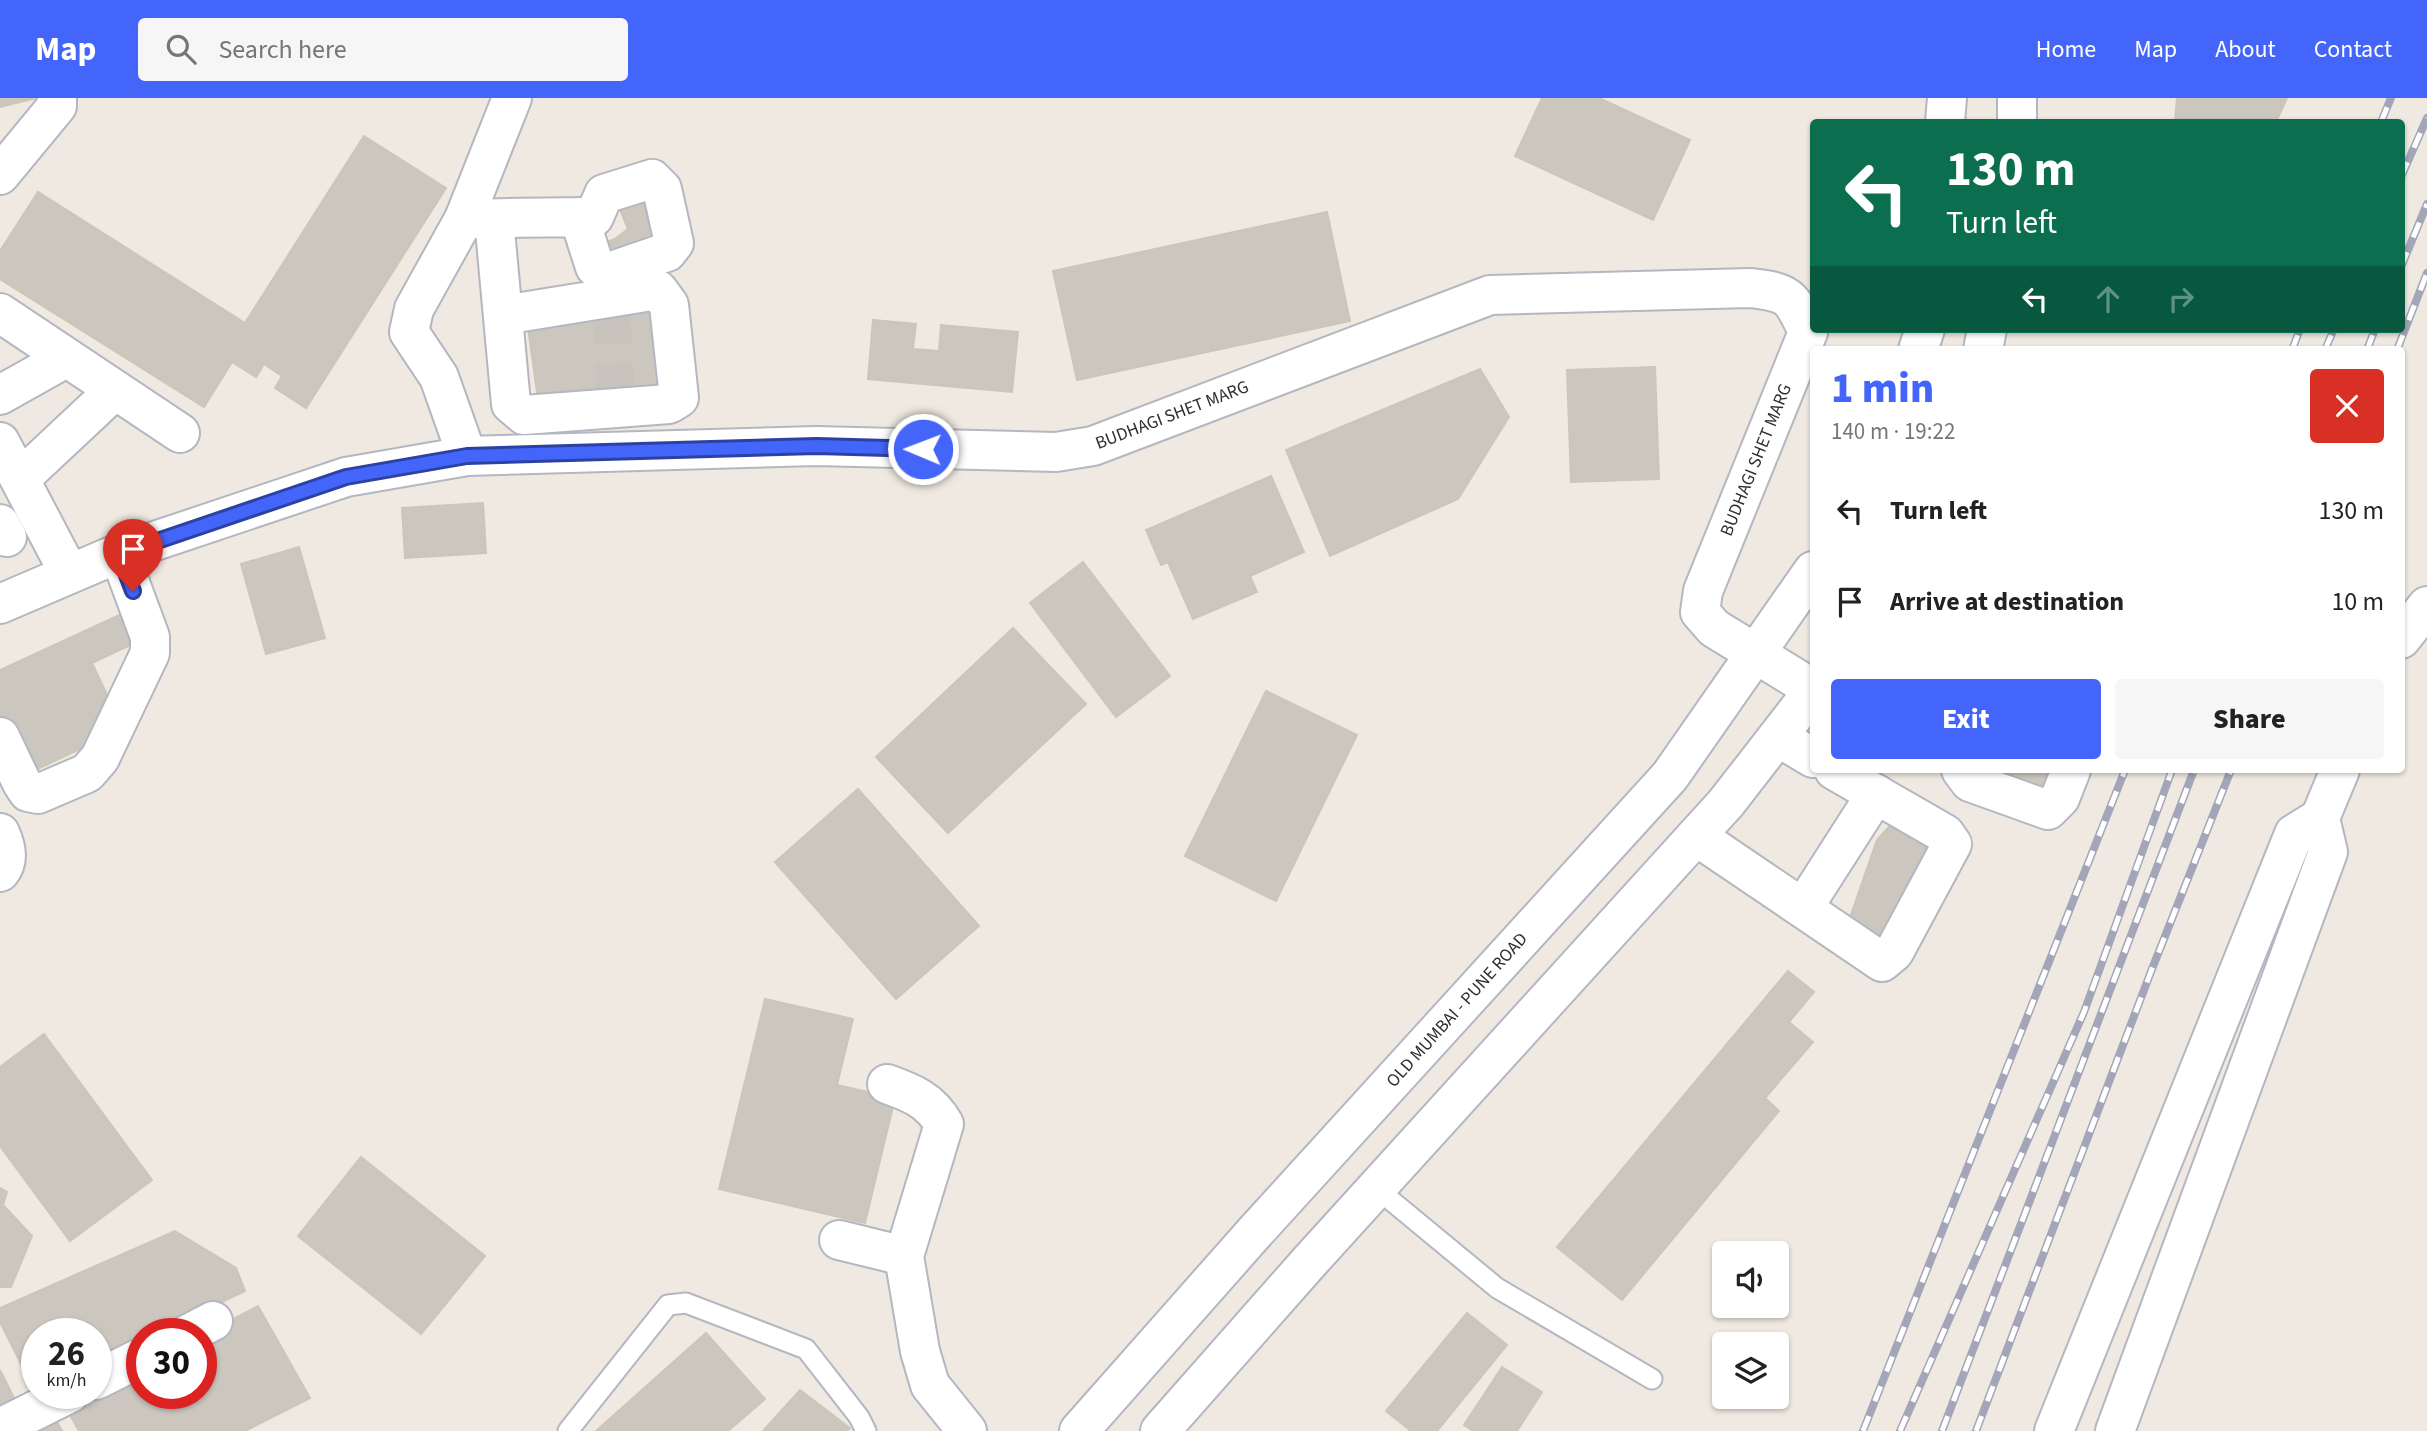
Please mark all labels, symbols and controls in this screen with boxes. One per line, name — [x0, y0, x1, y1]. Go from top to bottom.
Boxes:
search box — [138, 18, 628, 81]
text: Map — [35, 26, 96, 73]
icon: search — [162, 30, 200, 68]
text: Search here — [218, 31, 347, 68]
text: Home — [2036, 32, 2096, 67]
text: Map — [2134, 32, 2177, 67]
text: About — [2215, 32, 2276, 67]
text: Contact — [2314, 32, 2392, 67]
text: 130 m — [1946, 135, 2075, 205]
icon: left — [1831, 147, 1922, 238]
text: Turn left — [1946, 200, 2057, 246]
icon: left — [2016, 280, 2054, 318]
icon: ahead — [2089, 280, 2127, 318]
icon: right — [2162, 280, 2200, 318]
text: 1 min — [1831, 359, 1934, 419]
button: close — [2310, 369, 2384, 443]
street label: BUDHAGI SHET MARG — [1092, 374, 1252, 456]
street label: BUDHAGI SHET MARG — [1714, 380, 1798, 540]
position arrow — [886, 412, 960, 486]
text: 140 m · 19:22 — [1831, 415, 1955, 448]
icon: left — [1831, 492, 1869, 530]
text: Turn left — [1890, 492, 1987, 529]
text: 130 m — [2318, 492, 2384, 529]
pin — [103, 519, 163, 591]
icon: arrive — [114, 530, 152, 568]
icon: arrive — [1831, 583, 1869, 621]
text: Arrive at destination — [1890, 583, 2124, 620]
text: 10 m — [2331, 583, 2384, 620]
button: Exit — [1831, 679, 2101, 759]
button: Share — [2115, 679, 2384, 759]
street label: OLD MUMBAI - PUNE ROAD — [1381, 927, 1533, 1093]
map controls — [1712, 1241, 1789, 1409]
button: sound — [1712, 1241, 1789, 1318]
speed limit sign: 30 — [126, 1318, 217, 1409]
text: 26 — [48, 1329, 85, 1379]
button: layers — [1712, 1332, 1789, 1409]
text: km/h — [47, 1368, 86, 1393]

